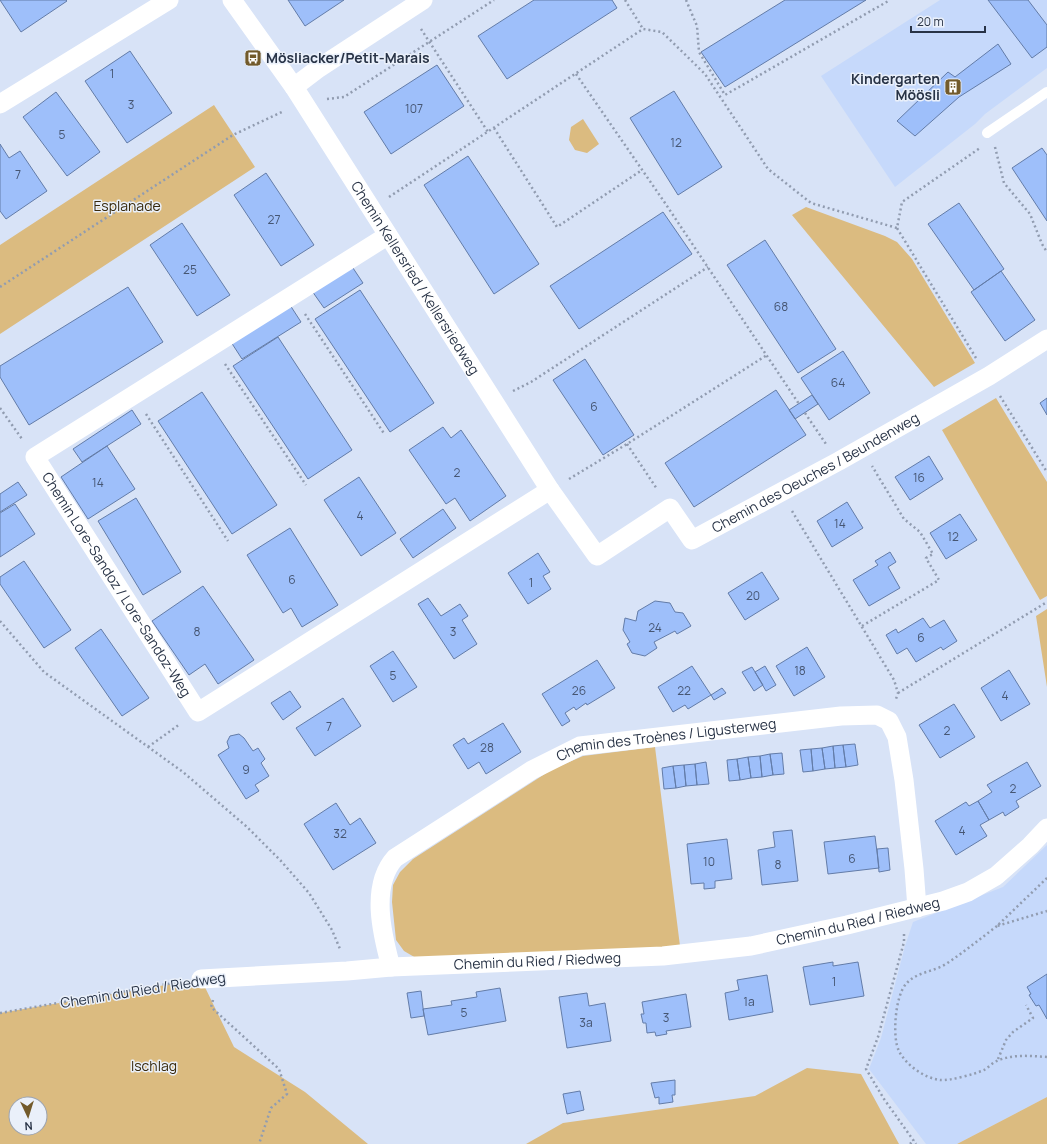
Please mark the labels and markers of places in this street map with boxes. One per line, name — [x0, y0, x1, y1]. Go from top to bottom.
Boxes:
bus stop icon: Mösliacker/Petit-Marais — [243, 48, 263, 68]
place label: Mösliacker/Petit-Marais — [266, 48, 430, 67]
place label: Kindergarten Möösli — [851, 69, 940, 104]
building icon: Kindergarten Möösli — [943, 77, 963, 97]

